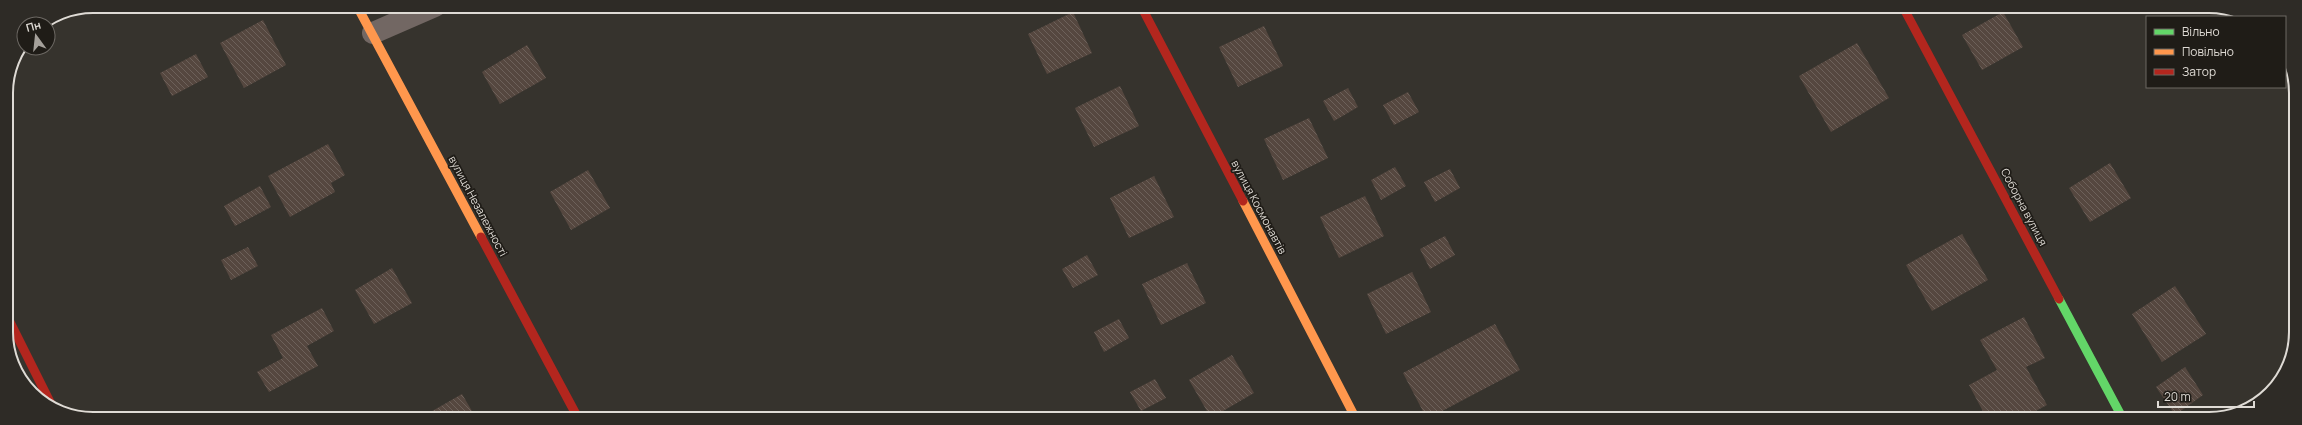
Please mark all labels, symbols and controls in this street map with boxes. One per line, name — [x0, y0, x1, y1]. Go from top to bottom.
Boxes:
north arrow — [16, 16, 56, 56]
legend — [2146, 16, 2286, 88]
text: Пн — [24, 17, 43, 35]
text: Вільно — [2182, 23, 2220, 40]
text: Повільно — [2182, 43, 2234, 60]
text: Затор — [2182, 63, 2216, 80]
street label: вулиця Незалежності — [446, 153, 511, 259]
street label: вулиця Космонавтів — [1228, 157, 1291, 256]
street label: Соборна вулиця — [1998, 165, 2051, 248]
scale bar — [2158, 383, 2254, 409]
text: 20 m — [2164, 388, 2191, 405]

